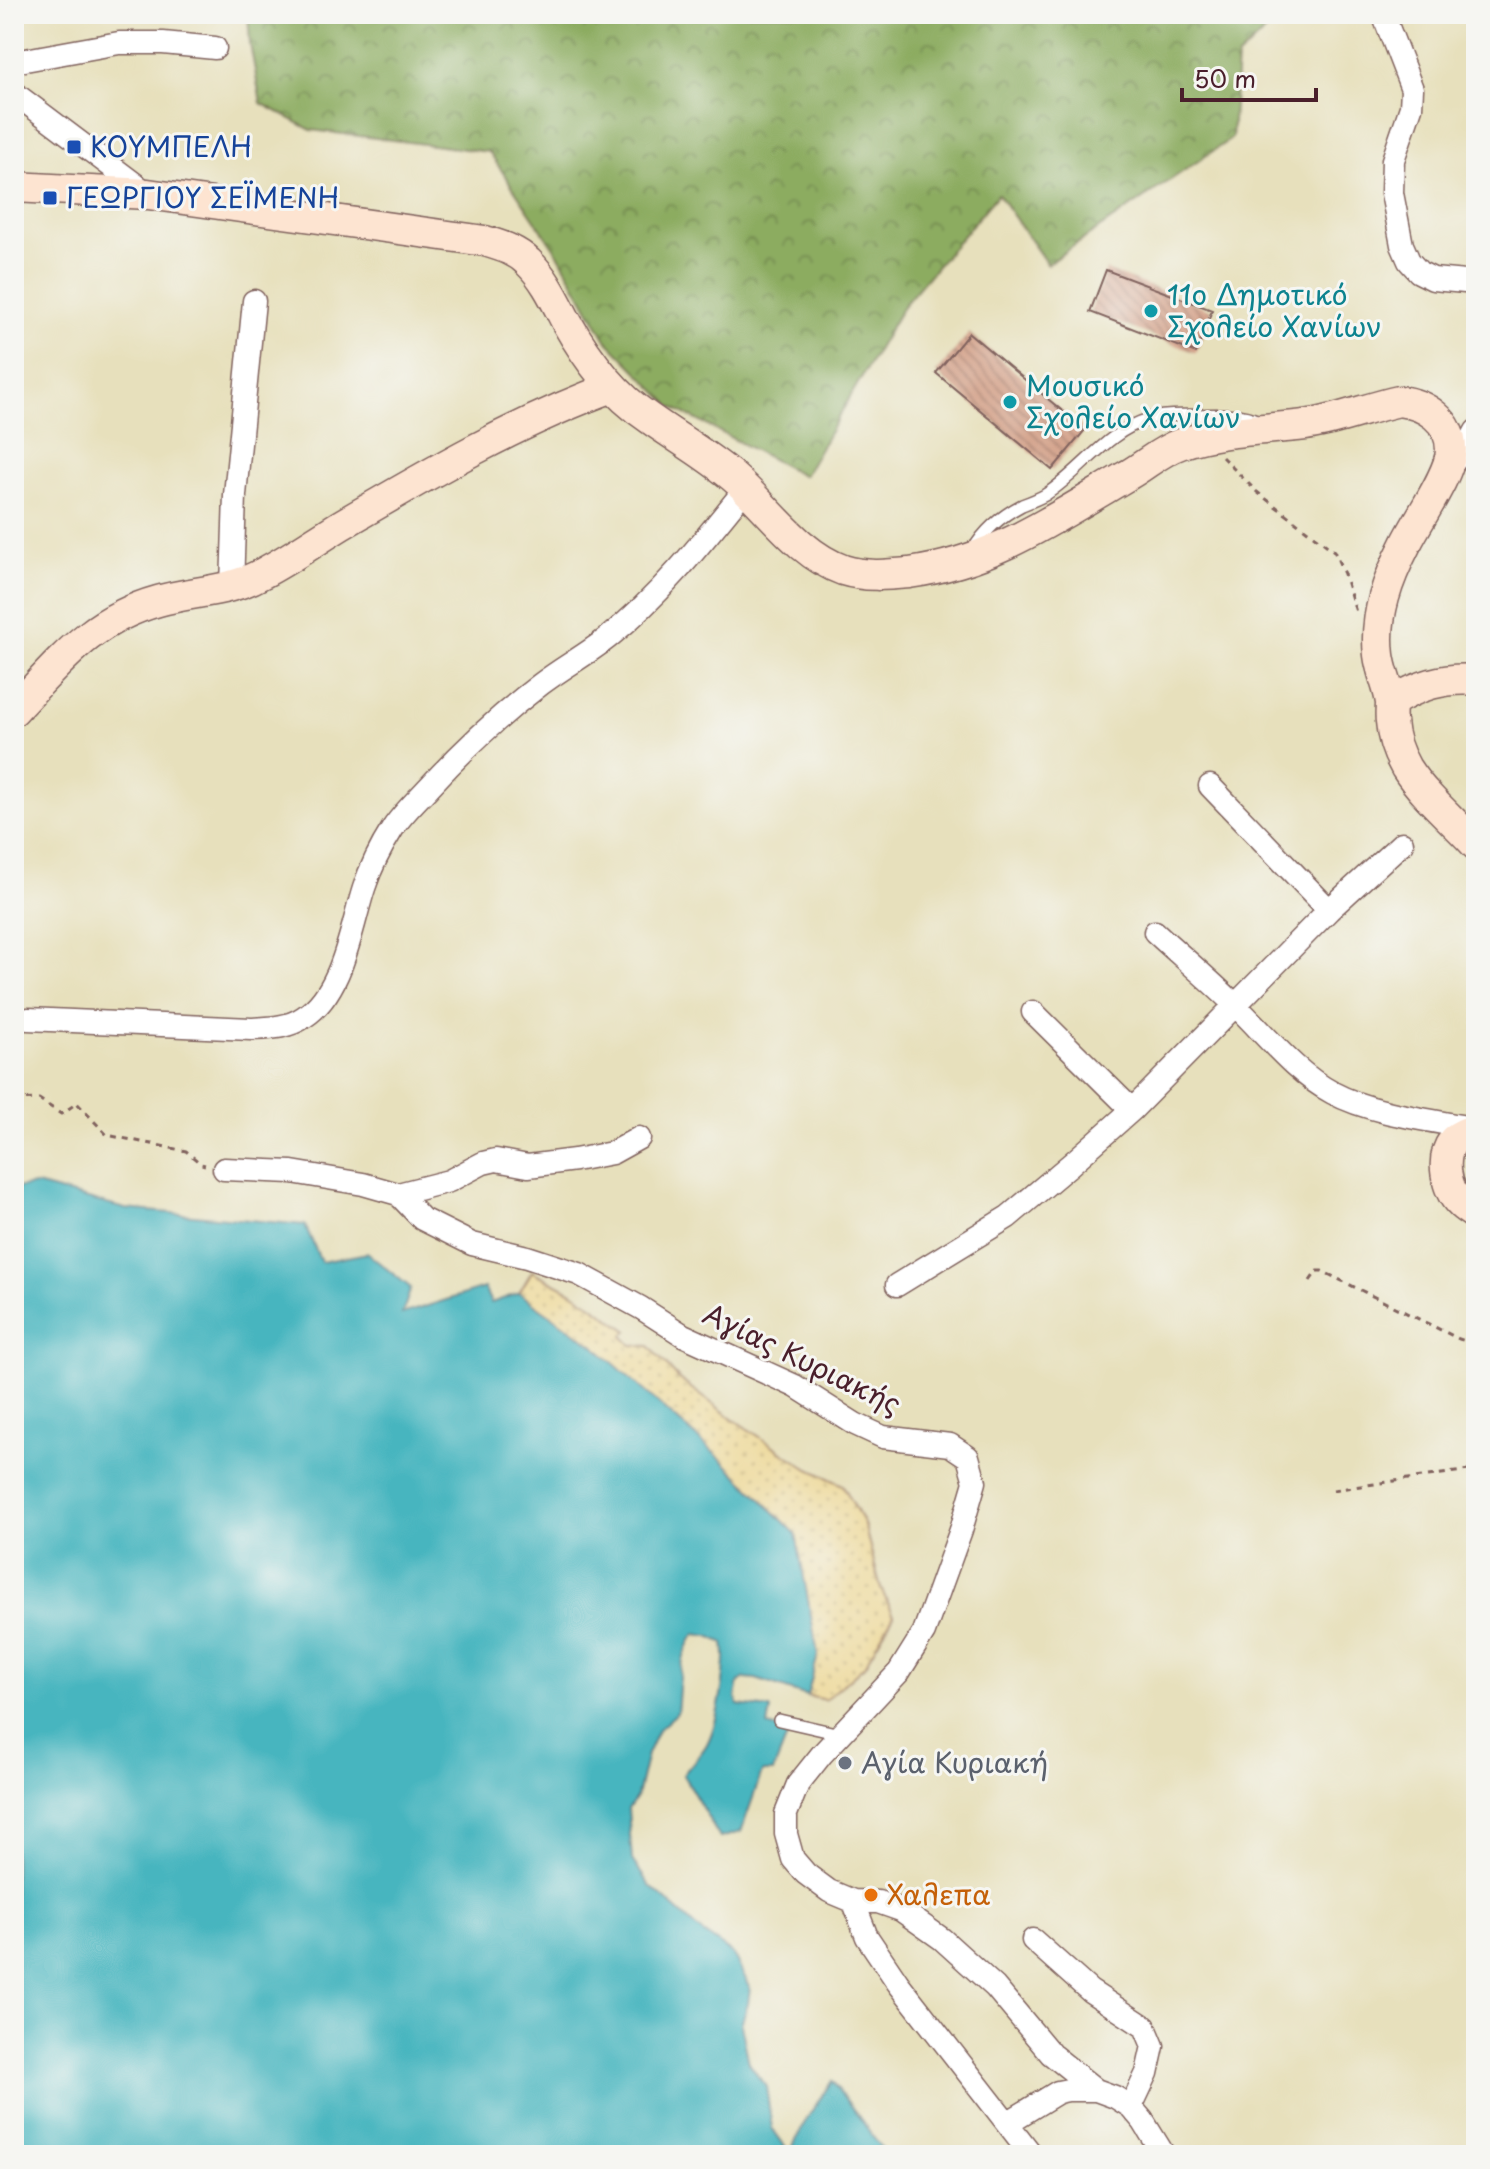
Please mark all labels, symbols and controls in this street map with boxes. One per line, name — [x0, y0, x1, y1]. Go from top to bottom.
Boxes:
scale bar — [1182, 52, 1316, 102]
text: 50 m — [1194, 60, 1256, 96]
place label: ΚΟΥΜΠΕΛΗ — [90, 124, 252, 167]
marker: ΚΟΥΜΠΕΛΗ — [65, 138, 83, 156]
place label: ΓΕΩΡΓΙΟΥ ΣΕΪΜΕΝΗ — [66, 175, 339, 218]
marker: ΓΕΩΡΓΙΟΥ ΣΕΪΜΕΝΗ — [41, 189, 59, 207]
place label: 11o Δημοτικό Σχολείο Χανίων — [1167, 272, 1382, 347]
marker: 11o Δημοτικό Σχολείο Χανίων — [1142, 302, 1160, 320]
place label: Μουσικό Σχολείο Χανίων — [1026, 363, 1241, 438]
marker: Μουσικό Σχολείο Χανίων — [1001, 393, 1019, 411]
street label: Αγίας Κυριακής — [696, 1291, 909, 1424]
place label: Αγία Κυριακή — [861, 1740, 1048, 1783]
marker: Αγία Κυριακή — [836, 1754, 854, 1772]
place label: Χαλεπα — [887, 1872, 991, 1915]
marker: Χαλεπα — [862, 1886, 880, 1904]

